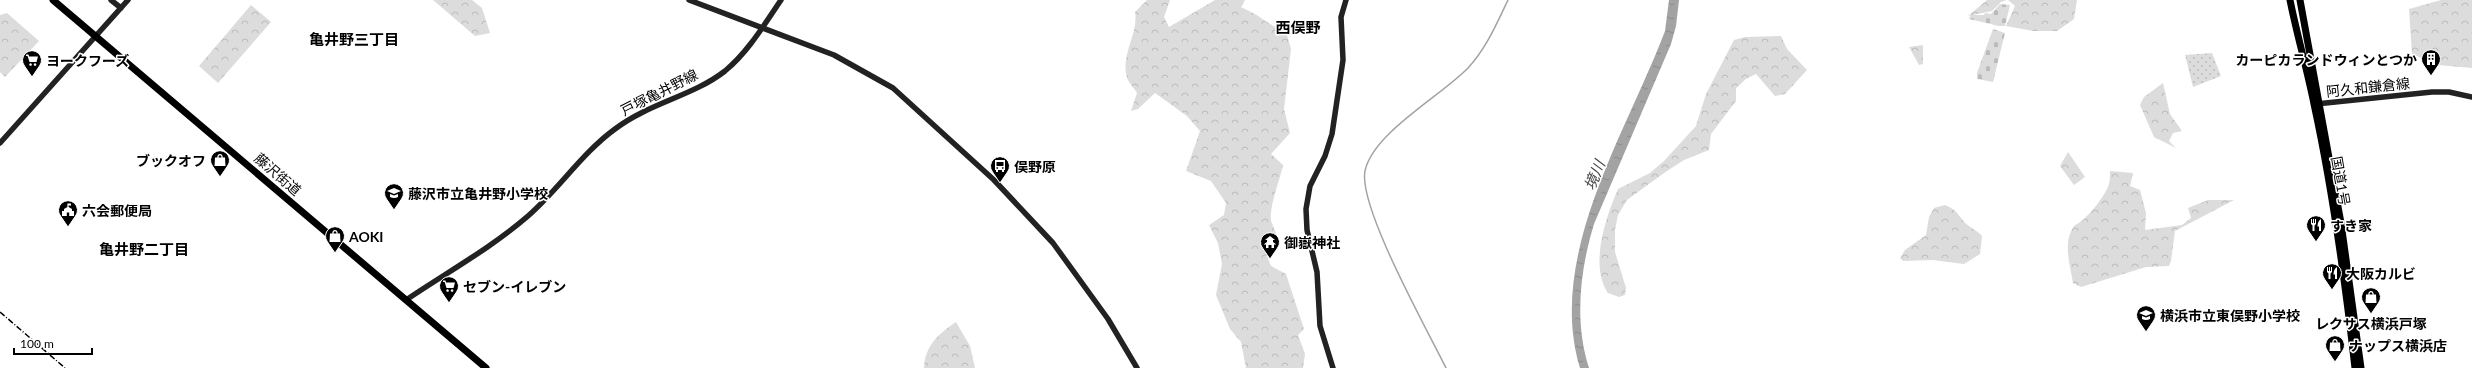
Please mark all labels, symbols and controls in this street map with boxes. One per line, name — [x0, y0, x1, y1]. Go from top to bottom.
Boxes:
district label: 西俣野 — [1275, 18, 1321, 36]
district label: 亀井野三丁目 — [309, 30, 399, 48]
building icon: カーピカランドウィンとつか — [2420, 48, 2442, 76]
supermarket icon: ヨークフーズ — [21, 49, 43, 77]
place label: カーピカランドウィンとつか — [2236, 51, 2417, 68]
place label: ヨークフーズ — [46, 52, 129, 69]
street label: 戸塚亀井野線 — [618, 65, 700, 119]
street label: 阿久和鎌倉線 — [2325, 74, 2411, 100]
shop icon: ブックオフ — [209, 149, 231, 177]
street label: 藤沢街道 — [251, 149, 305, 199]
place label: ブックオフ — [136, 152, 206, 169]
bus stop icon: 俣野原 — [989, 155, 1011, 183]
street label: 国道1号 — [2328, 155, 2354, 207]
water label: 境川 — [1580, 156, 1609, 192]
place label: 俣野原 — [1014, 158, 1056, 175]
school or university icon: 藤沢市立亀井野小学校 — [383, 182, 405, 210]
place label: 藤沢市立亀井野小学校 — [408, 185, 548, 202]
public building icon: 六会郵便局 — [57, 199, 79, 227]
place label: 六会郵便局 — [82, 202, 152, 219]
restaurant icon: すき家 — [2305, 214, 2327, 242]
place label: すき家 — [2330, 217, 2372, 234]
shop icon: AOKI — [324, 225, 346, 253]
place label: AOKI — [348, 228, 383, 245]
temple icon: 御嶽神社 — [1259, 231, 1281, 259]
place label: 御嶽神社 — [1284, 234, 1340, 251]
district label: 亀井野二丁目 — [99, 240, 189, 258]
restaurant icon: 大阪カルビ — [2321, 262, 2343, 290]
place label: 大阪カルビ — [2346, 265, 2416, 282]
supermarket icon: セブン-イレブン — [438, 275, 460, 303]
place label: セブン-イレブン — [463, 278, 566, 295]
shop icon: レクサス横浜戸塚 — [2360, 286, 2382, 314]
school or university icon: 横浜市立東俣野小学校 — [2135, 304, 2157, 332]
place label: 横浜市立東俣野小学校 — [2160, 307, 2300, 324]
place label: レクサス横浜戸塚 — [2315, 315, 2427, 332]
scale bar — [14, 330, 92, 356]
shop icon: ナップス横浜店 — [2324, 334, 2346, 362]
text: 100 m — [20, 336, 54, 351]
place label: ナップス横浜店 — [2349, 337, 2447, 354]

